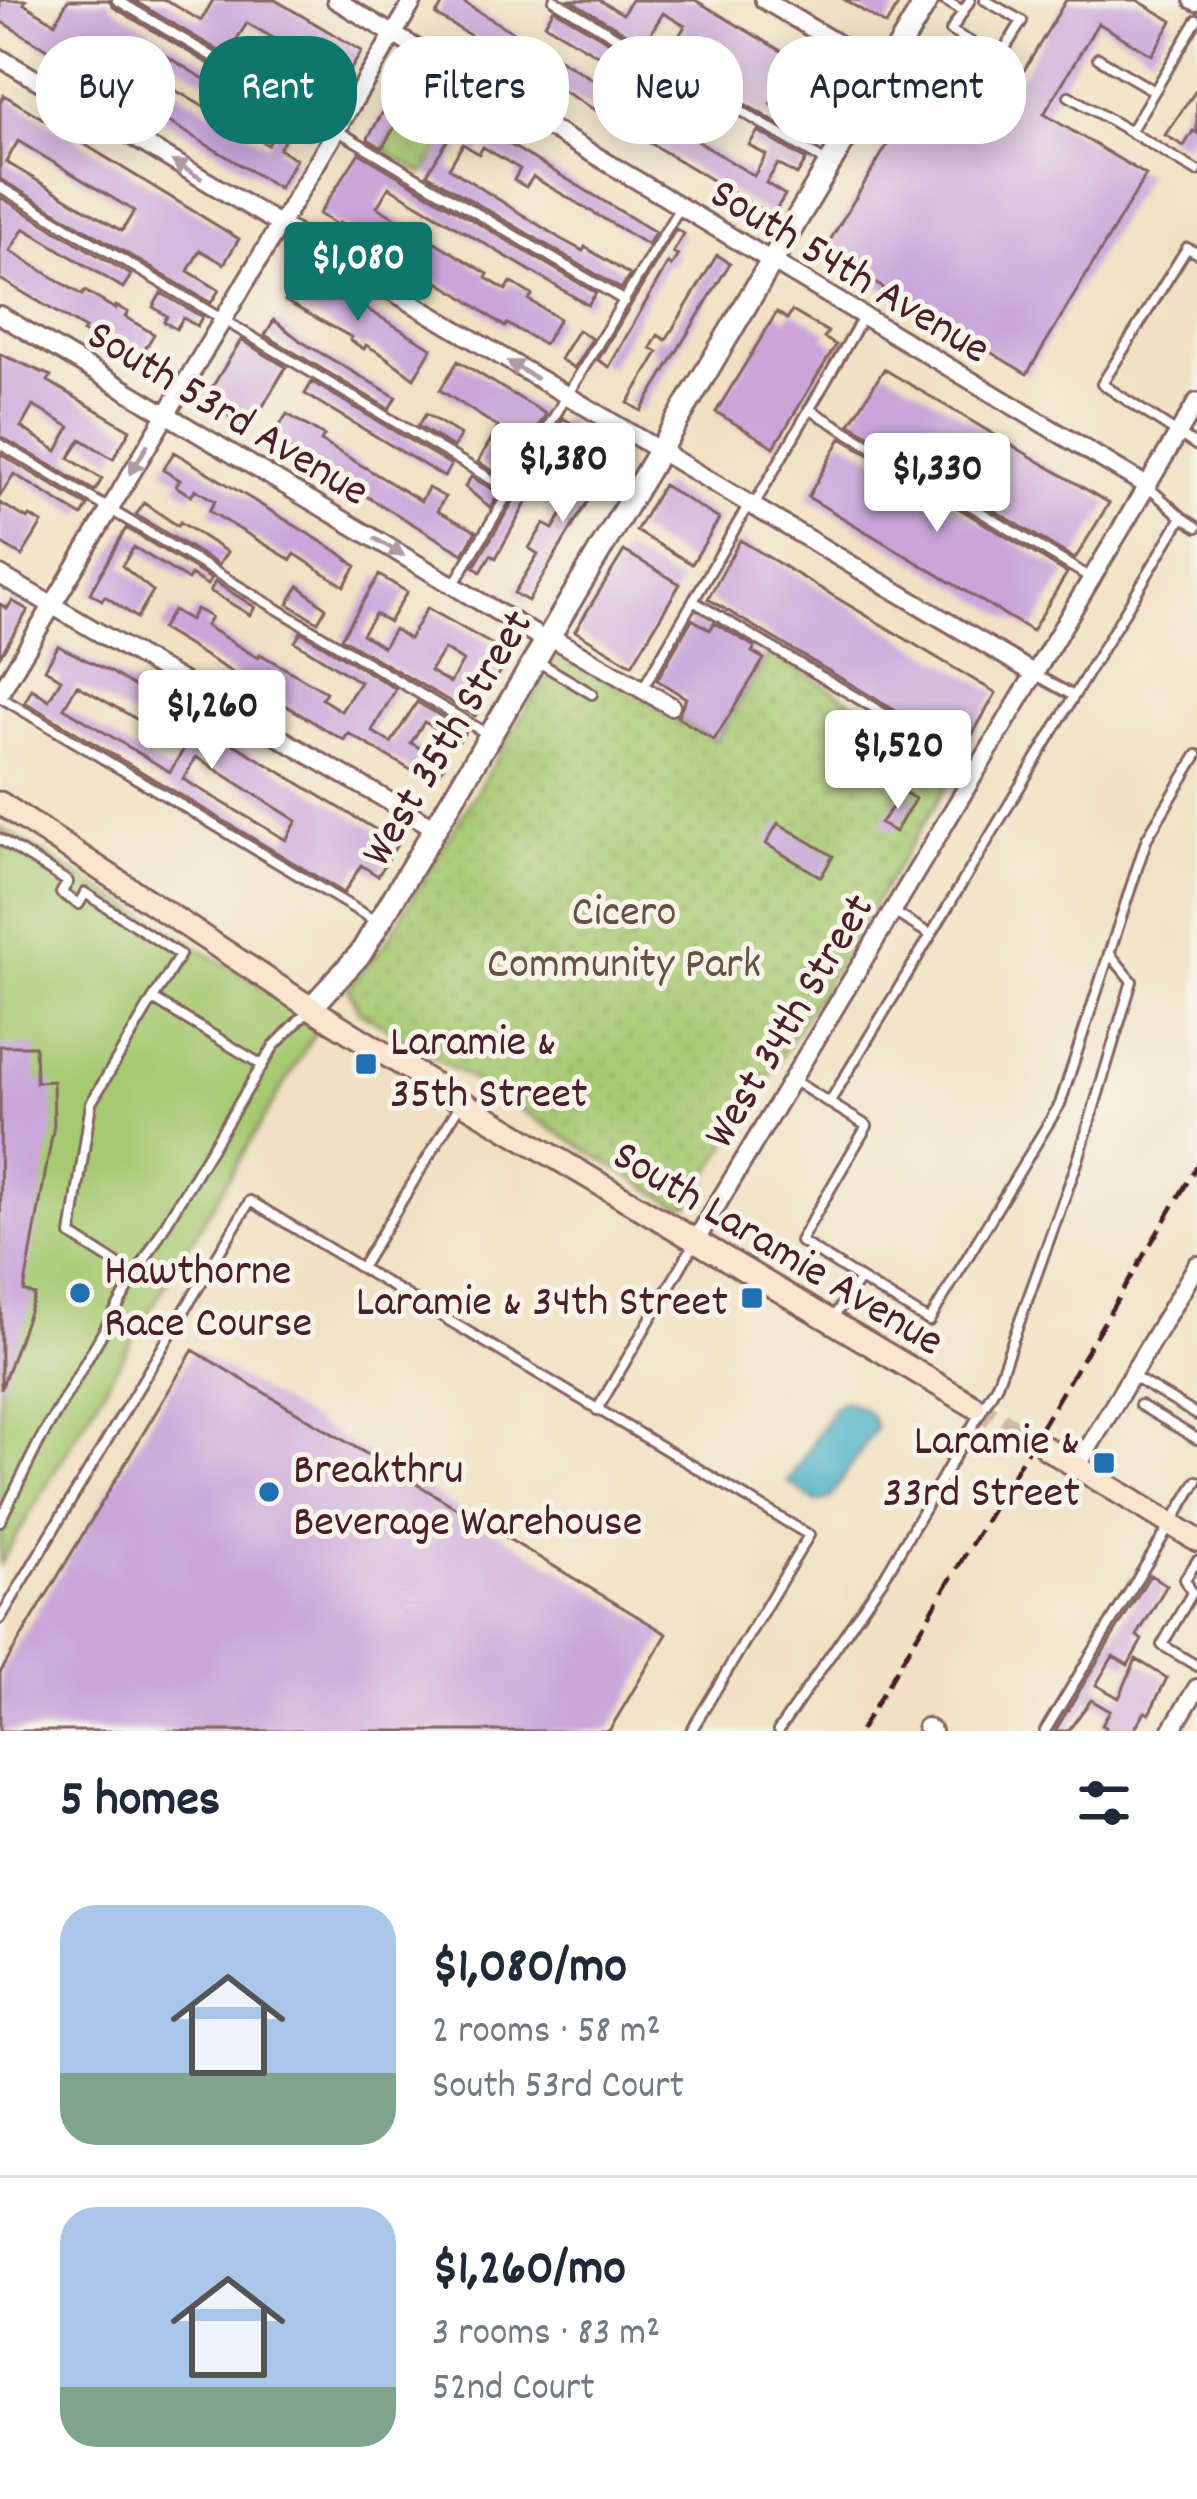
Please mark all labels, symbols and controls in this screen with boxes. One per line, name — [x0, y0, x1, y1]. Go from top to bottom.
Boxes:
chip: Buy — [36, 36, 175, 144]
chip: Rent — [199, 36, 357, 144]
chip: Filters — [381, 36, 569, 144]
chip: New — [593, 36, 743, 144]
chip: Apartment — [767, 36, 1026, 144]
one-way arrow — [170, 160, 204, 181]
street label: South 54th Avenue — [696, 165, 1001, 383]
pin: $1,080 — [260, 222, 456, 324]
text: $1,080 — [311, 233, 405, 288]
street label: South 53rd Avenue — [73, 306, 380, 526]
one-way arrow — [505, 360, 539, 381]
pin: $1,380 — [465, 423, 661, 525]
pin: $1,330 — [839, 433, 1035, 535]
text: $1,380 — [518, 434, 608, 489]
one-way arrow — [130, 442, 151, 476]
text: $1,330 — [891, 444, 983, 499]
one-way arrow — [372, 536, 406, 557]
street label: West 35th Street — [348, 599, 552, 880]
pin: $1,260 — [114, 670, 310, 772]
text: $1,260 — [165, 681, 259, 736]
pin: $1,520 — [800, 710, 996, 812]
text: $1,520 — [852, 721, 944, 776]
park label: Cicero Community Park — [487, 883, 761, 999]
street label: West 34th Street — [691, 883, 893, 1162]
place label: Laramie & 35th Street — [390, 1013, 588, 1129]
marker: Laramie & 35th Street — [353, 1051, 379, 1077]
street label: South Laramie Avenue — [599, 1127, 954, 1375]
place label: Hawthorne Race Course — [104, 1242, 312, 1358]
place label: Laramie & 34th Street — [356, 1273, 728, 1337]
marker: Hawthorne Race Course — [67, 1280, 93, 1306]
marker: Laramie & 34th Street — [739, 1285, 765, 1311]
place label: Laramie & 33rd Street — [883, 1412, 1080, 1528]
place label: Breakthru Beverage Warehouse — [293, 1441, 643, 1557]
marker: Laramie & 33rd Street — [1091, 1450, 1117, 1476]
marker: Breakthru Beverage Warehouse — [256, 1479, 282, 1505]
text: 5 homes — [60, 1767, 220, 1839]
icon: filters — [1071, 1770, 1137, 1836]
text: $1,080/mo — [432, 1934, 627, 2006]
icon: home — [156, 1953, 300, 2097]
text: 2 rooms · 58 m² — [432, 2006, 661, 2061]
text: South 53rd Court — [432, 2061, 684, 2116]
text: $1,260/mo — [432, 2236, 626, 2308]
icon: home — [156, 2255, 300, 2399]
text: 3 rooms · 83 m² — [432, 2308, 660, 2363]
text: 52nd Court — [432, 2363, 595, 2418]

